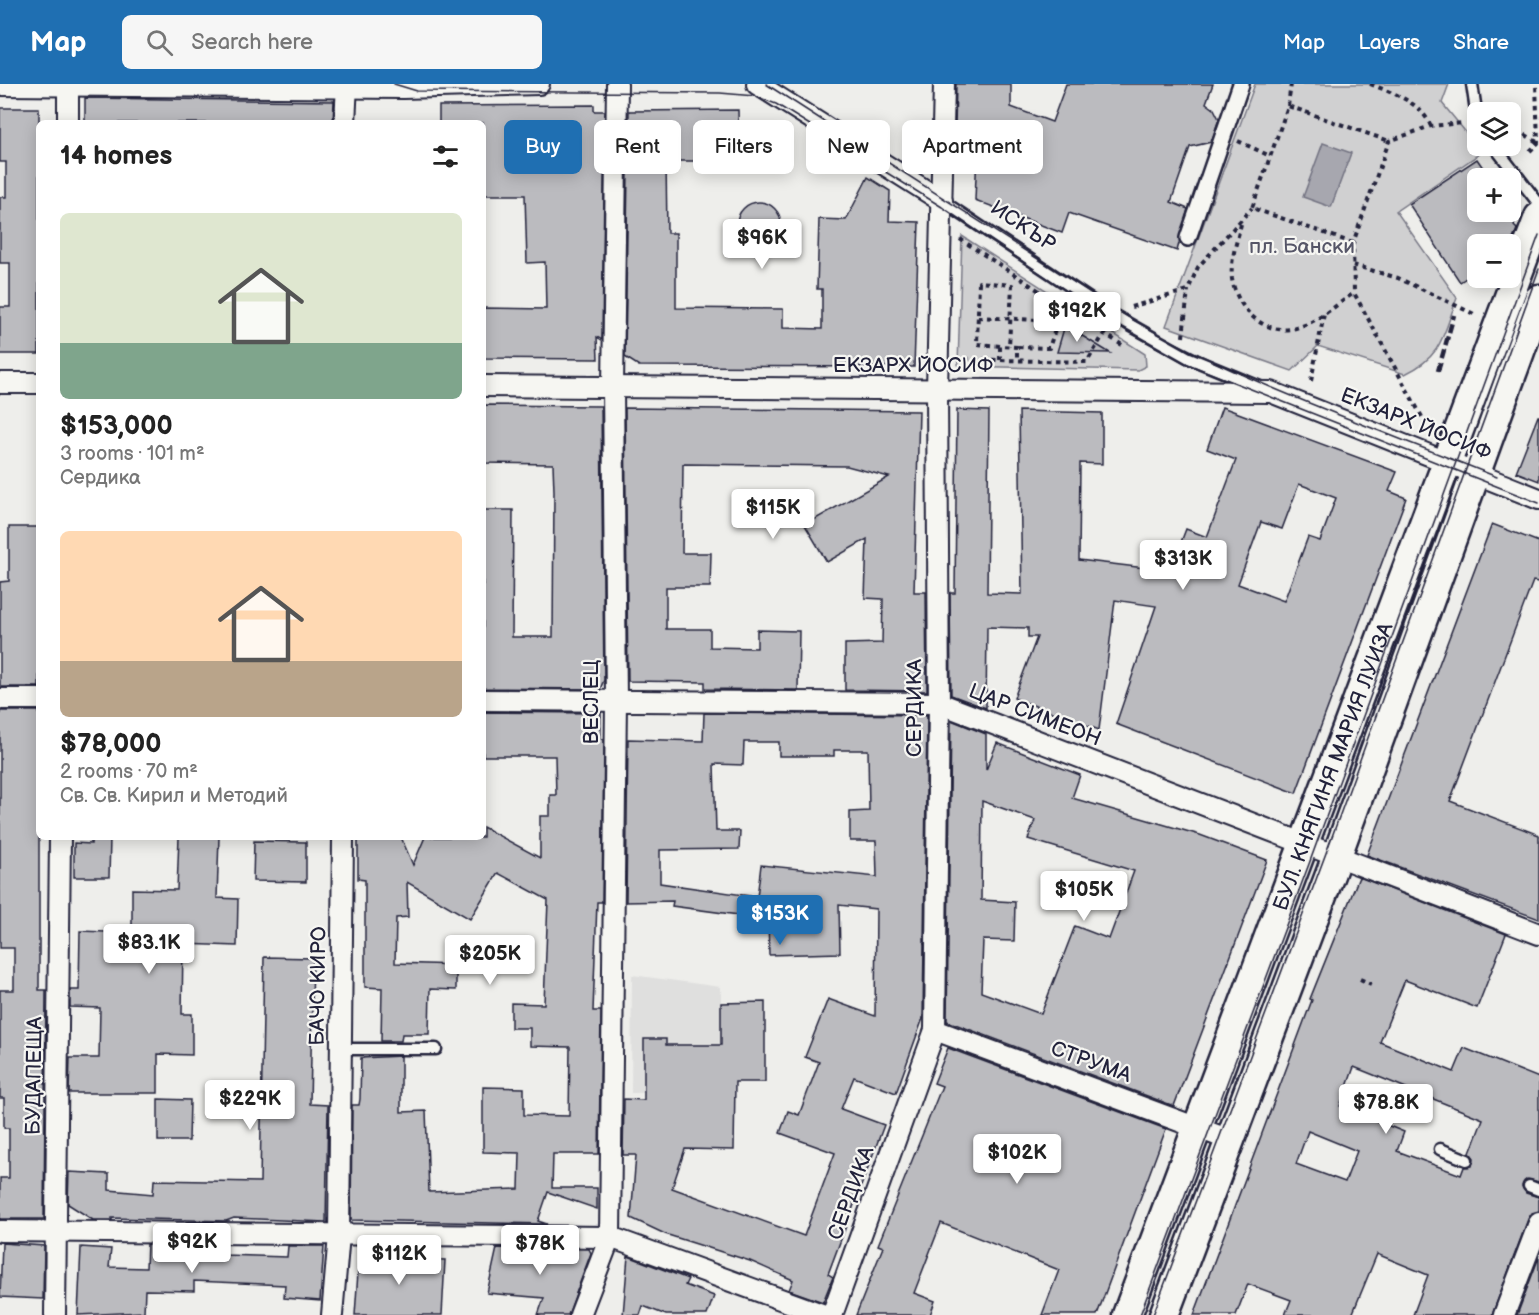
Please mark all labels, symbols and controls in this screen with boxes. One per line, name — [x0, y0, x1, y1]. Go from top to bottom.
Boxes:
search box — [122, 15, 542, 69]
text: Map — [30, 26, 86, 59]
icon: search — [143, 26, 176, 59]
text: Search here — [191, 29, 313, 56]
text: Map — [1283, 30, 1325, 55]
text: Layers — [1358, 30, 1420, 55]
text: Share — [1453, 30, 1509, 55]
map controls — [1467, 102, 1521, 288]
button: layers — [1467, 102, 1521, 156]
chip: Buy — [504, 120, 582, 174]
chip: Rent — [594, 120, 681, 174]
chip: Filters — [693, 120, 794, 174]
chip: New — [806, 120, 890, 174]
chip: Apartment — [902, 120, 1043, 174]
icon: filters — [429, 140, 462, 173]
text: 14 homes — [60, 141, 172, 172]
button: + — [1467, 168, 1521, 222]
street label: ИСКЪР — [986, 195, 1061, 257]
pin: $96K — [726, 219, 798, 270]
text: $96K — [737, 226, 787, 250]
park label: пл. Бански — [1249, 234, 1355, 259]
button: − — [1467, 234, 1521, 288]
icon: home — [207, 252, 315, 360]
pin: $192K — [1035, 292, 1119, 343]
text: $192K — [1048, 299, 1106, 323]
street label: ЕКЗАРХ ЙОСИФ — [833, 353, 993, 378]
street label: ЕКЗАРХ ЙОСИФ — [1337, 382, 1495, 466]
text: $153,000 — [60, 411, 173, 442]
text: 3 rooms · 101 m² — [60, 442, 205, 466]
text: Сердика — [60, 466, 141, 490]
pin: $115K — [731, 489, 815, 540]
text: $115K — [745, 496, 801, 520]
pin: $313K — [1141, 540, 1225, 591]
text: $313K — [1154, 547, 1212, 571]
icon: home — [207, 570, 315, 678]
street label: БУЛ. КНЯГИНЯ МАРИЯ ЛУИЗА — [1267, 619, 1398, 914]
street label: СЕРДИКА — [902, 659, 927, 757]
street label: ВЕСЛЕЦ — [579, 660, 604, 744]
street label: ЦАР СИМЕОН — [965, 678, 1105, 752]
text: $78,000 — [60, 729, 161, 760]
text: 2 rooms · 70 m² — [60, 760, 198, 784]
text: Св. Св. Кирил и Методий — [60, 784, 288, 808]
pin: $105K — [1042, 871, 1126, 922]
text: $105K — [1054, 878, 1114, 902]
pin: $153K — [738, 895, 822, 946]
text: $153K — [751, 902, 809, 926]
pin: $83.1K — [100, 924, 198, 975]
street label: БАЧО КИРО — [304, 926, 332, 1046]
text: $83.1K — [117, 931, 181, 955]
pin: $205K — [448, 935, 532, 986]
text: $205K — [459, 942, 521, 966]
street label: БУДАПЕЩА — [20, 1016, 48, 1135]
street label: СТРУМА — [1047, 1036, 1135, 1088]
pin: $229K — [208, 1080, 292, 1131]
pin: $78.8K — [1337, 1084, 1435, 1135]
text: $229K — [219, 1087, 281, 1111]
text: $78.8K — [1353, 1091, 1419, 1115]
pin: $102K — [975, 1134, 1059, 1185]
text: $102K — [987, 1141, 1047, 1165]
street label: СЕРДИКА — [823, 1143, 880, 1243]
pin: $92K — [156, 1223, 228, 1274]
pin: $78K — [504, 1225, 576, 1276]
text: $92K — [167, 1230, 217, 1254]
text: $78K — [515, 1232, 565, 1256]
pin: $112K — [357, 1235, 441, 1286]
text: $112K — [371, 1242, 427, 1266]

